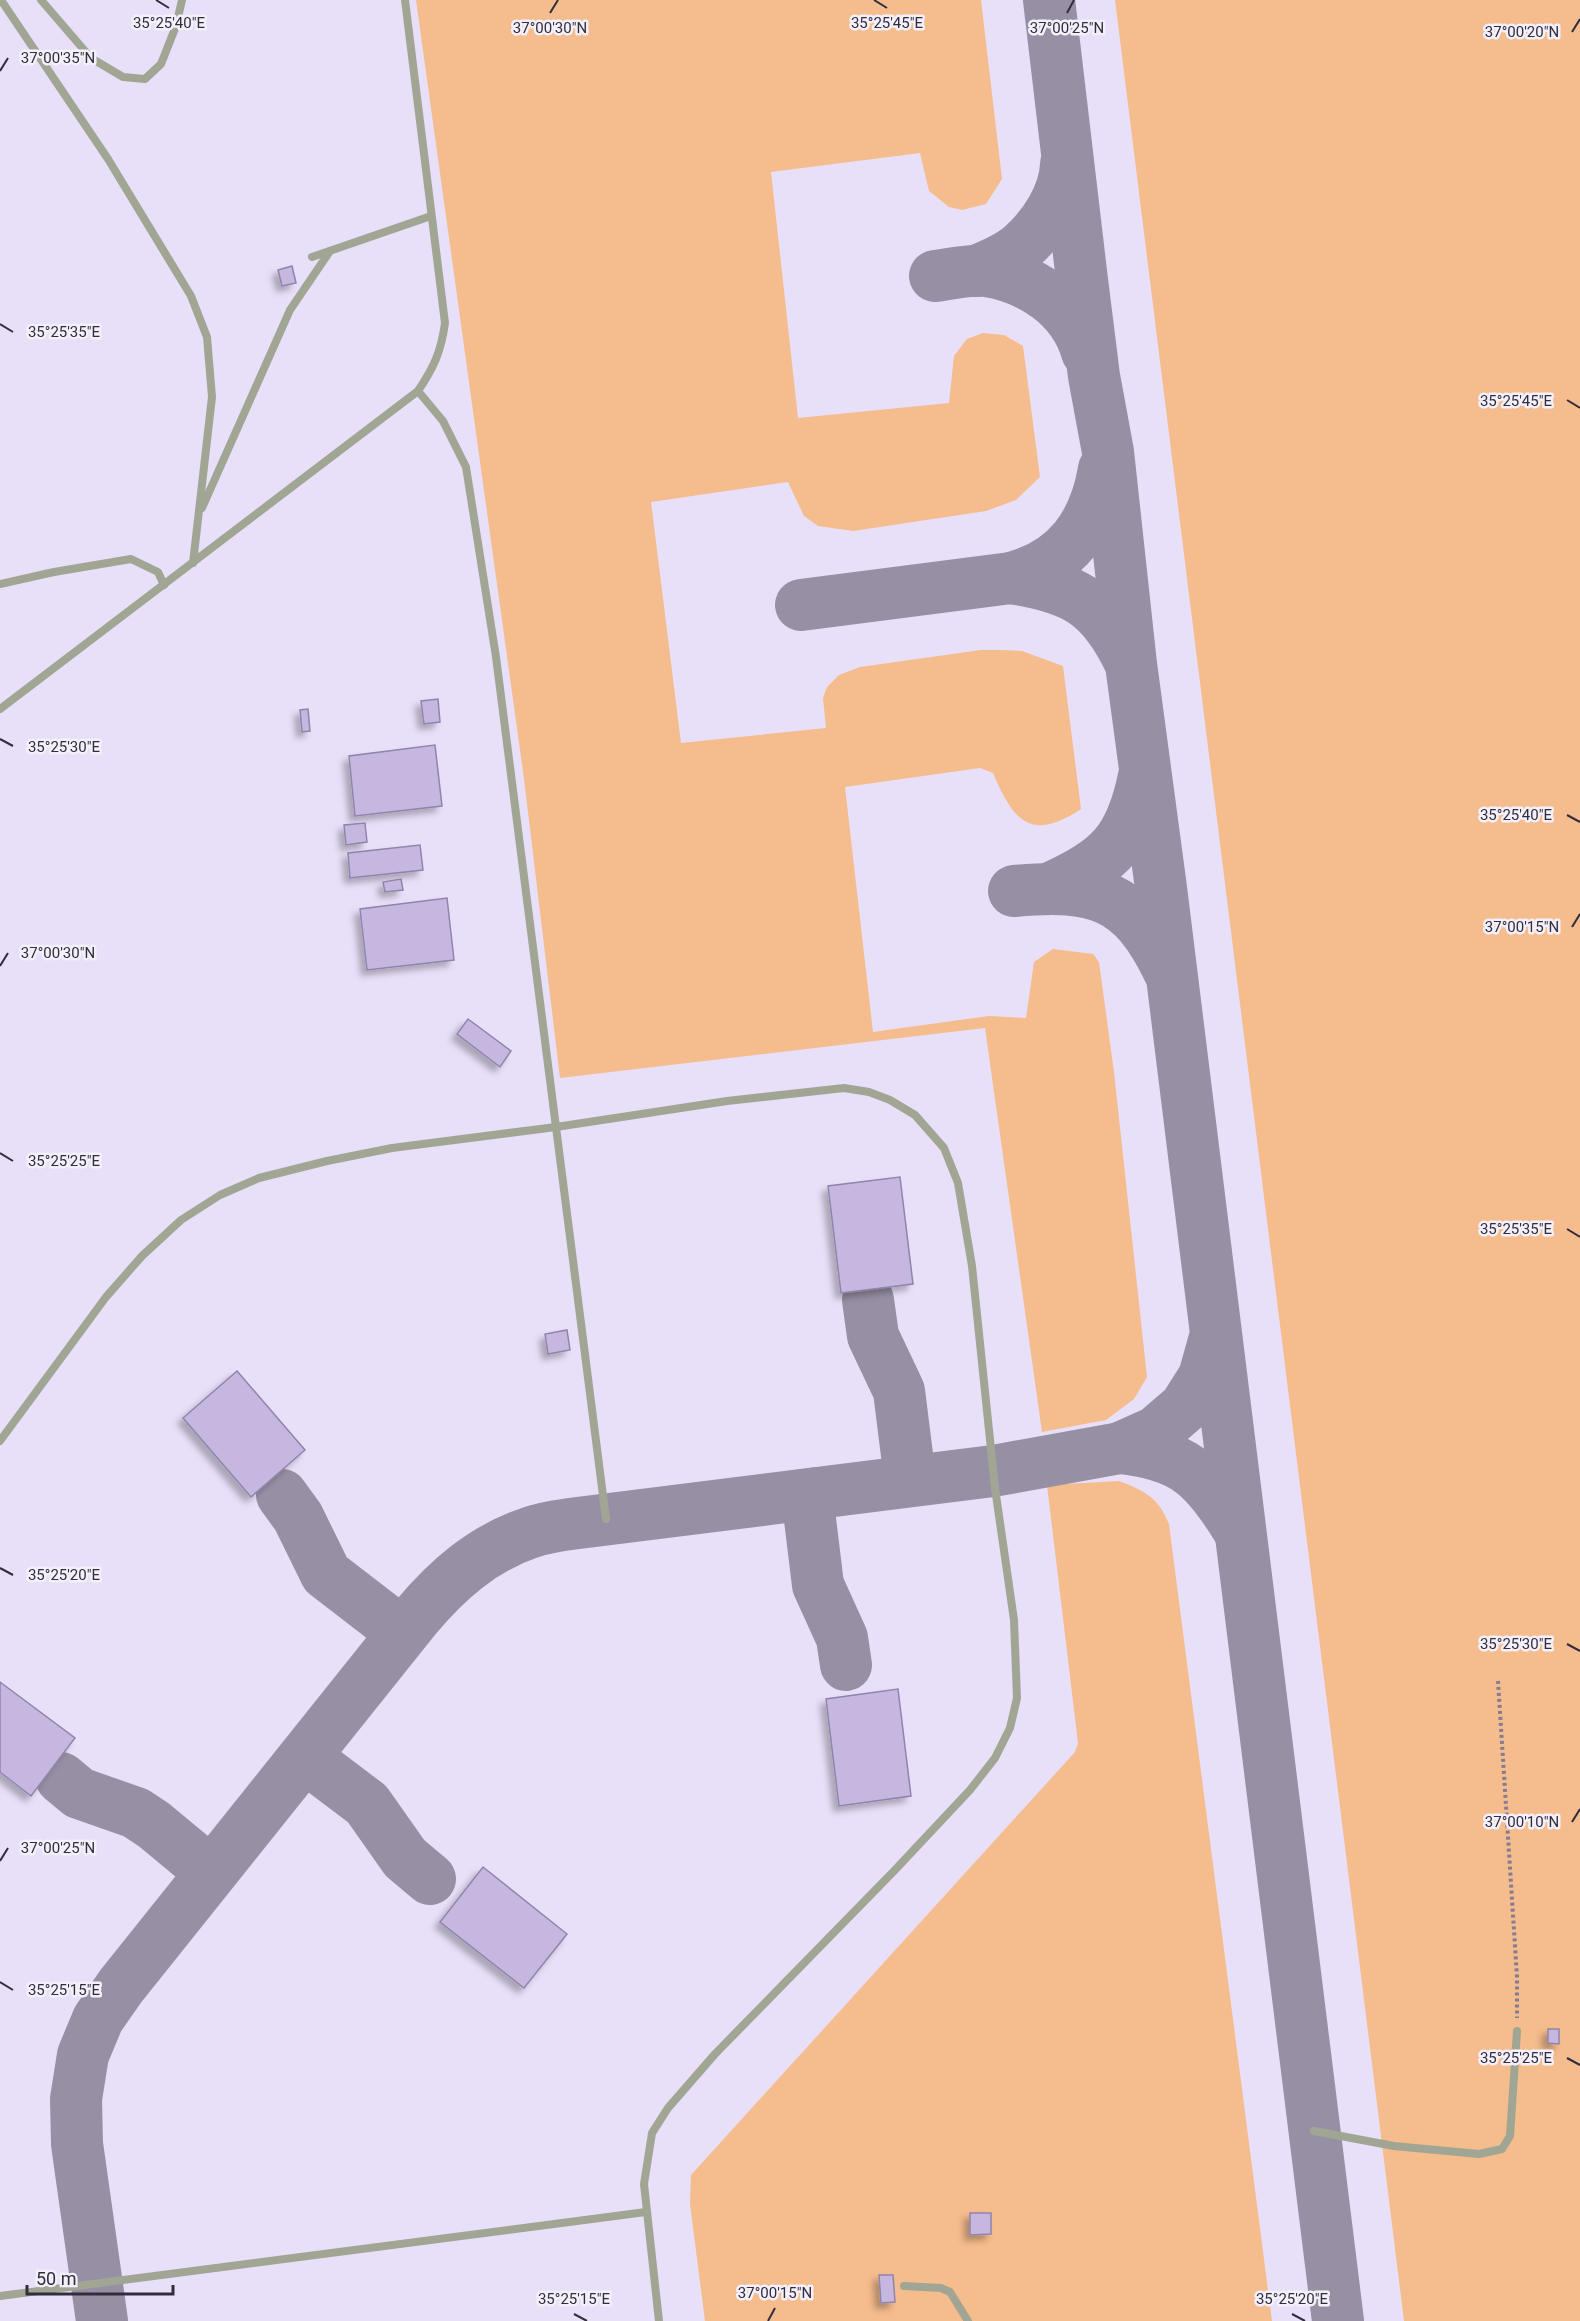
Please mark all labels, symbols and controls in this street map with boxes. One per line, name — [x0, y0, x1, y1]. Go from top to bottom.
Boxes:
text: 35°25'40"E — [133, 14, 206, 32]
text: 35°25'45"E — [851, 14, 924, 32]
text: 37°00'30"N — [513, 19, 587, 37]
text: 37°00'25"N — [1030, 19, 1104, 37]
text: 37°00'20"N — [1485, 23, 1559, 41]
text: 37°00'35"N — [21, 49, 95, 67]
text: 35°25'35"E — [28, 323, 101, 341]
text: 35°25'45"E — [1480, 392, 1553, 410]
text: 35°25'30"E — [28, 738, 101, 756]
text: 35°25'40"E — [1480, 806, 1553, 824]
text: 37°00'15"N — [1485, 918, 1559, 936]
text: 37°00'30"N — [21, 944, 95, 962]
text: 35°25'25"E — [28, 1152, 101, 1170]
text: 35°25'35"E — [1480, 1220, 1553, 1238]
text: 35°25'20"E — [28, 1566, 101, 1584]
text: 35°25'30"E — [1480, 1635, 1553, 1653]
text: 37°00'10"N — [1485, 1813, 1559, 1831]
text: 37°00'25"N — [21, 1839, 95, 1857]
text: 35°25'15"E — [28, 1981, 101, 1999]
text: 35°25'25"E — [1480, 2049, 1553, 2067]
scale bar — [27, 2258, 172, 2296]
text: 50 m — [36, 2268, 76, 2289]
text: 37°00'15"N — [738, 2284, 812, 2302]
text: 35°25'15"E — [538, 2290, 611, 2308]
text: 35°25'20"E — [1256, 2290, 1329, 2308]

